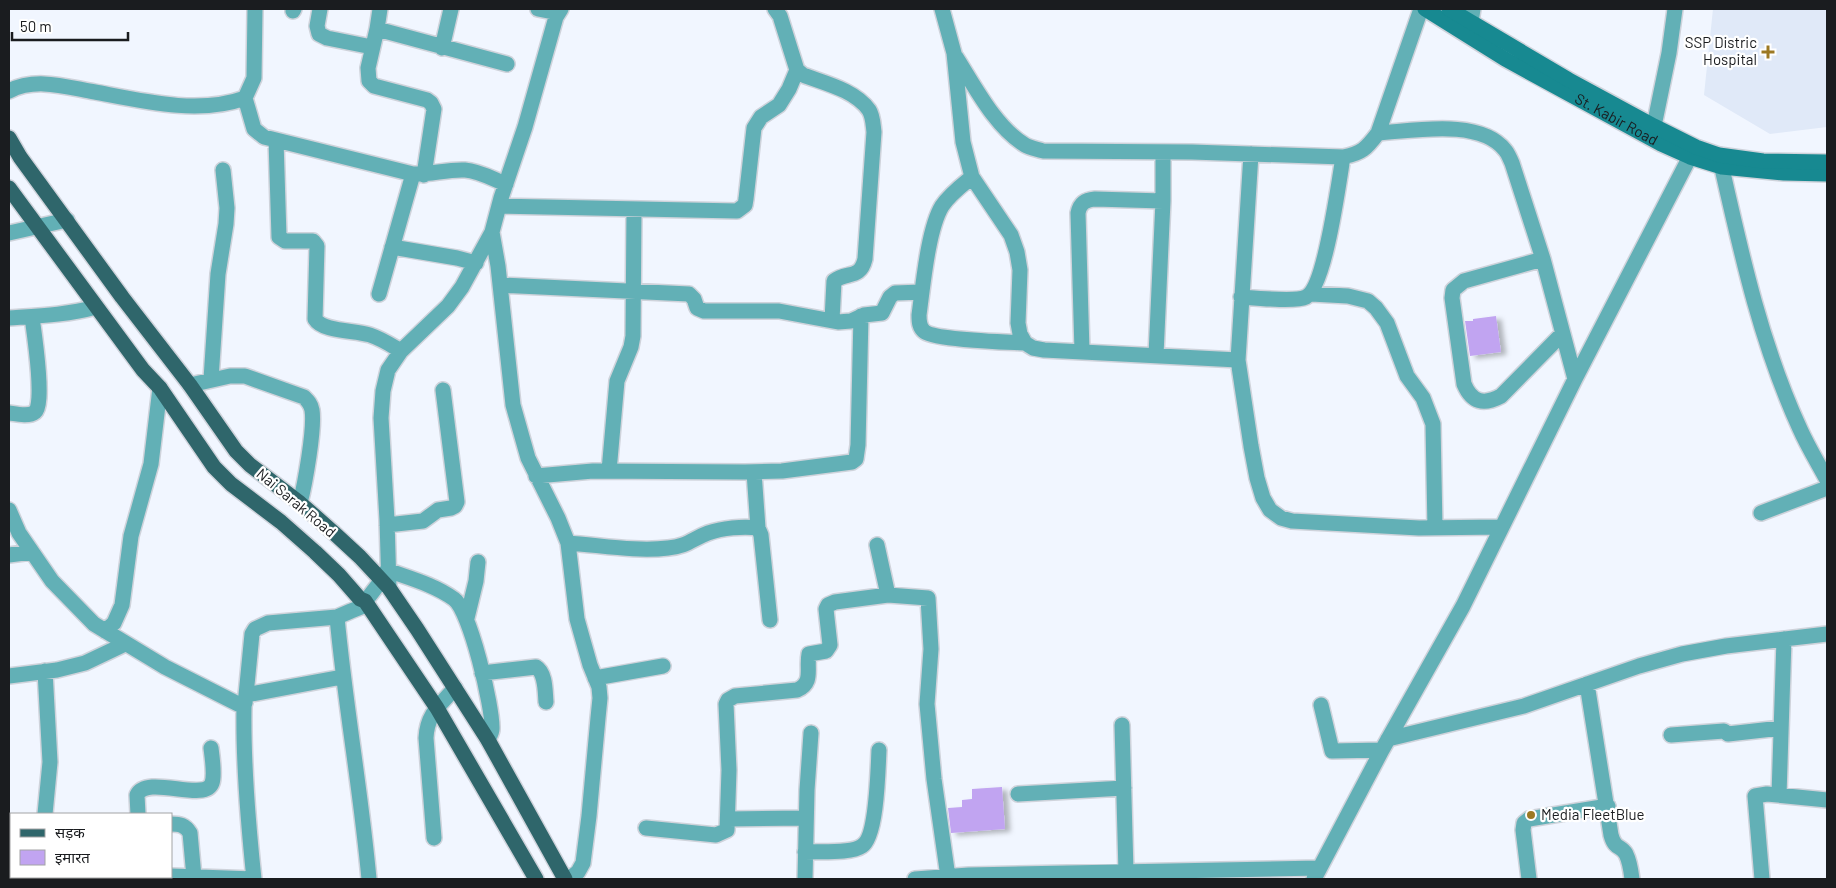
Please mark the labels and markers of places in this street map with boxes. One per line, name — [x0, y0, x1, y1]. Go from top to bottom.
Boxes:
place label: SSP Distric Hospital — [1685, 33, 1757, 68]
marker: SSP Distric Hospital — [1761, 45, 1775, 59]
place label: Media FleetBlue — [1541, 805, 1645, 823]
marker: Media FleetBlue — [1525, 809, 1537, 821]

